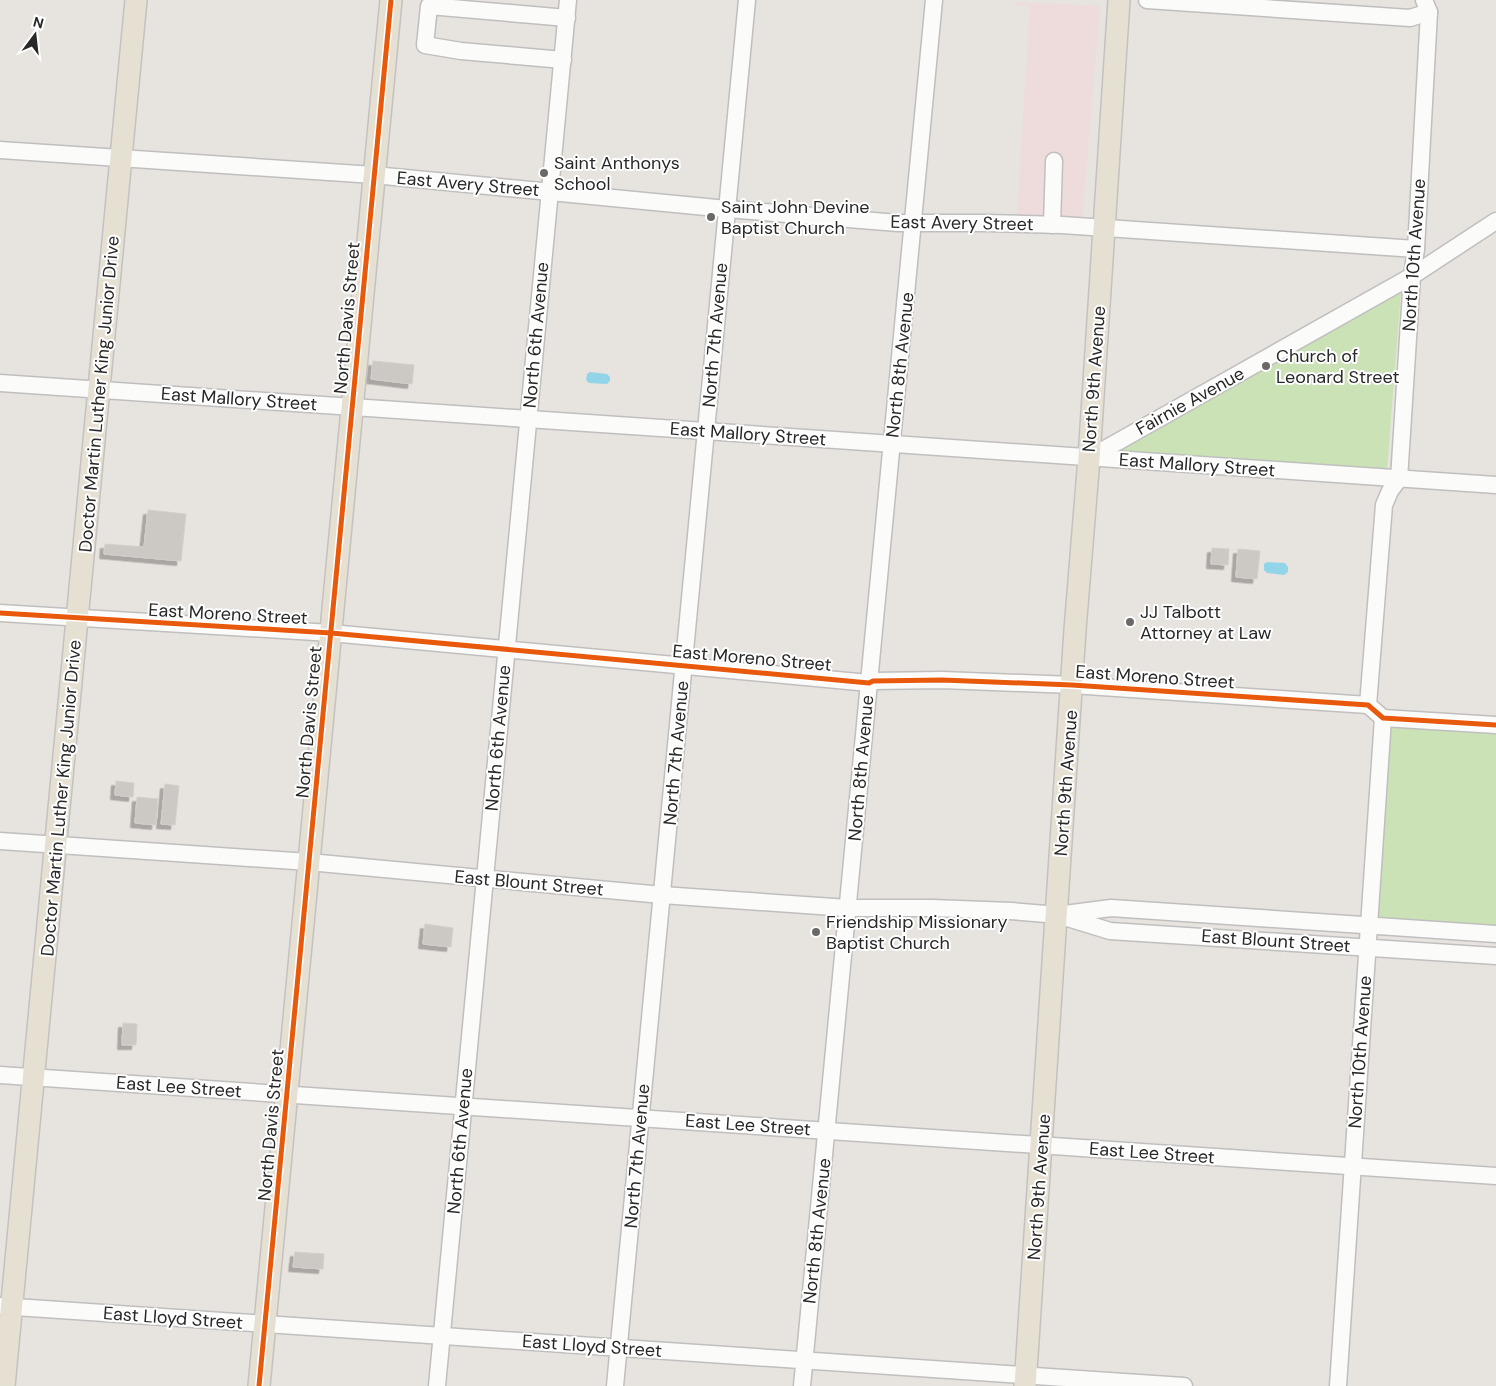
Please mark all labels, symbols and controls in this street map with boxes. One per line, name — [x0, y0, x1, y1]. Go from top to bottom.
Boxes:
north arrow — [10, 10, 60, 60]
text: N — [31, 12, 46, 32]
place label: Saint Anthonys School — [554, 151, 680, 196]
street label: East Avery Street — [396, 166, 540, 202]
marker: Saint Anthonys School — [538, 167, 550, 179]
street label: North 10th Avenue — [1397, 178, 1431, 332]
place label: Saint John Devine Baptist Church — [721, 195, 870, 240]
street label: East Avery Street — [890, 210, 1034, 236]
marker: Saint John Devine Baptist Church — [705, 211, 717, 223]
street label: Doctor Martin Luther King Junior Drive — [73, 235, 125, 553]
street label: North Davis Street — [328, 241, 366, 395]
street label: North 6th Avenue — [518, 261, 554, 409]
street label: North 7th Avenue — [697, 262, 733, 408]
street label: North 8th Avenue — [880, 291, 920, 439]
street label: North 9th Avenue — [1077, 305, 1111, 453]
place label: Church of Leonard Street — [1276, 344, 1400, 389]
marker: Church of Leonard Street — [1260, 360, 1272, 372]
street label: Fairnie Avenue — [1131, 361, 1249, 441]
street label: East Mallory Street — [160, 382, 318, 416]
street label: East Mallory Street — [669, 417, 827, 451]
street label: East Mallory Street — [1118, 448, 1276, 482]
street label: East Moreno Street — [148, 598, 308, 630]
place label: JJ Talbott Attorney at Law — [1140, 600, 1272, 645]
marker: JJ Talbott Attorney at Law — [1124, 616, 1136, 628]
street label: Doctor Martin Luther King Junior Drive — [35, 639, 87, 957]
street label: East Moreno Street — [671, 639, 833, 677]
street label: North Davis Street — [290, 645, 328, 799]
street label: East Moreno Street — [1075, 659, 1235, 695]
street label: North 6th Avenue — [480, 664, 516, 812]
street label: North 7th Avenue — [658, 680, 694, 826]
street label: North 8th Avenue — [843, 694, 879, 842]
street label: North 9th Avenue — [1049, 709, 1083, 857]
street label: East Blount Street — [453, 865, 605, 901]
place label: Friendship Missionary Baptist Church — [826, 910, 1008, 955]
street label: East Blount Street — [1201, 924, 1351, 958]
marker: Friendship Missionary Baptist Church — [810, 926, 822, 938]
street label: North 10th Avenue — [1343, 975, 1377, 1129]
street label: North Davis Street — [252, 1048, 290, 1202]
street label: North 6th Avenue — [442, 1067, 478, 1215]
street label: East Lee Street — [115, 1071, 243, 1103]
street label: North 7th Avenue — [619, 1083, 655, 1229]
street label: East Lee Street — [684, 1109, 812, 1141]
street label: North 9th Avenue — [1022, 1113, 1056, 1261]
street label: East Lee Street — [1088, 1137, 1216, 1169]
street label: North 8th Avenue — [797, 1157, 837, 1305]
street label: East Lloyd Street — [102, 1301, 244, 1335]
street label: East Lloyd Street — [521, 1329, 663, 1363]

